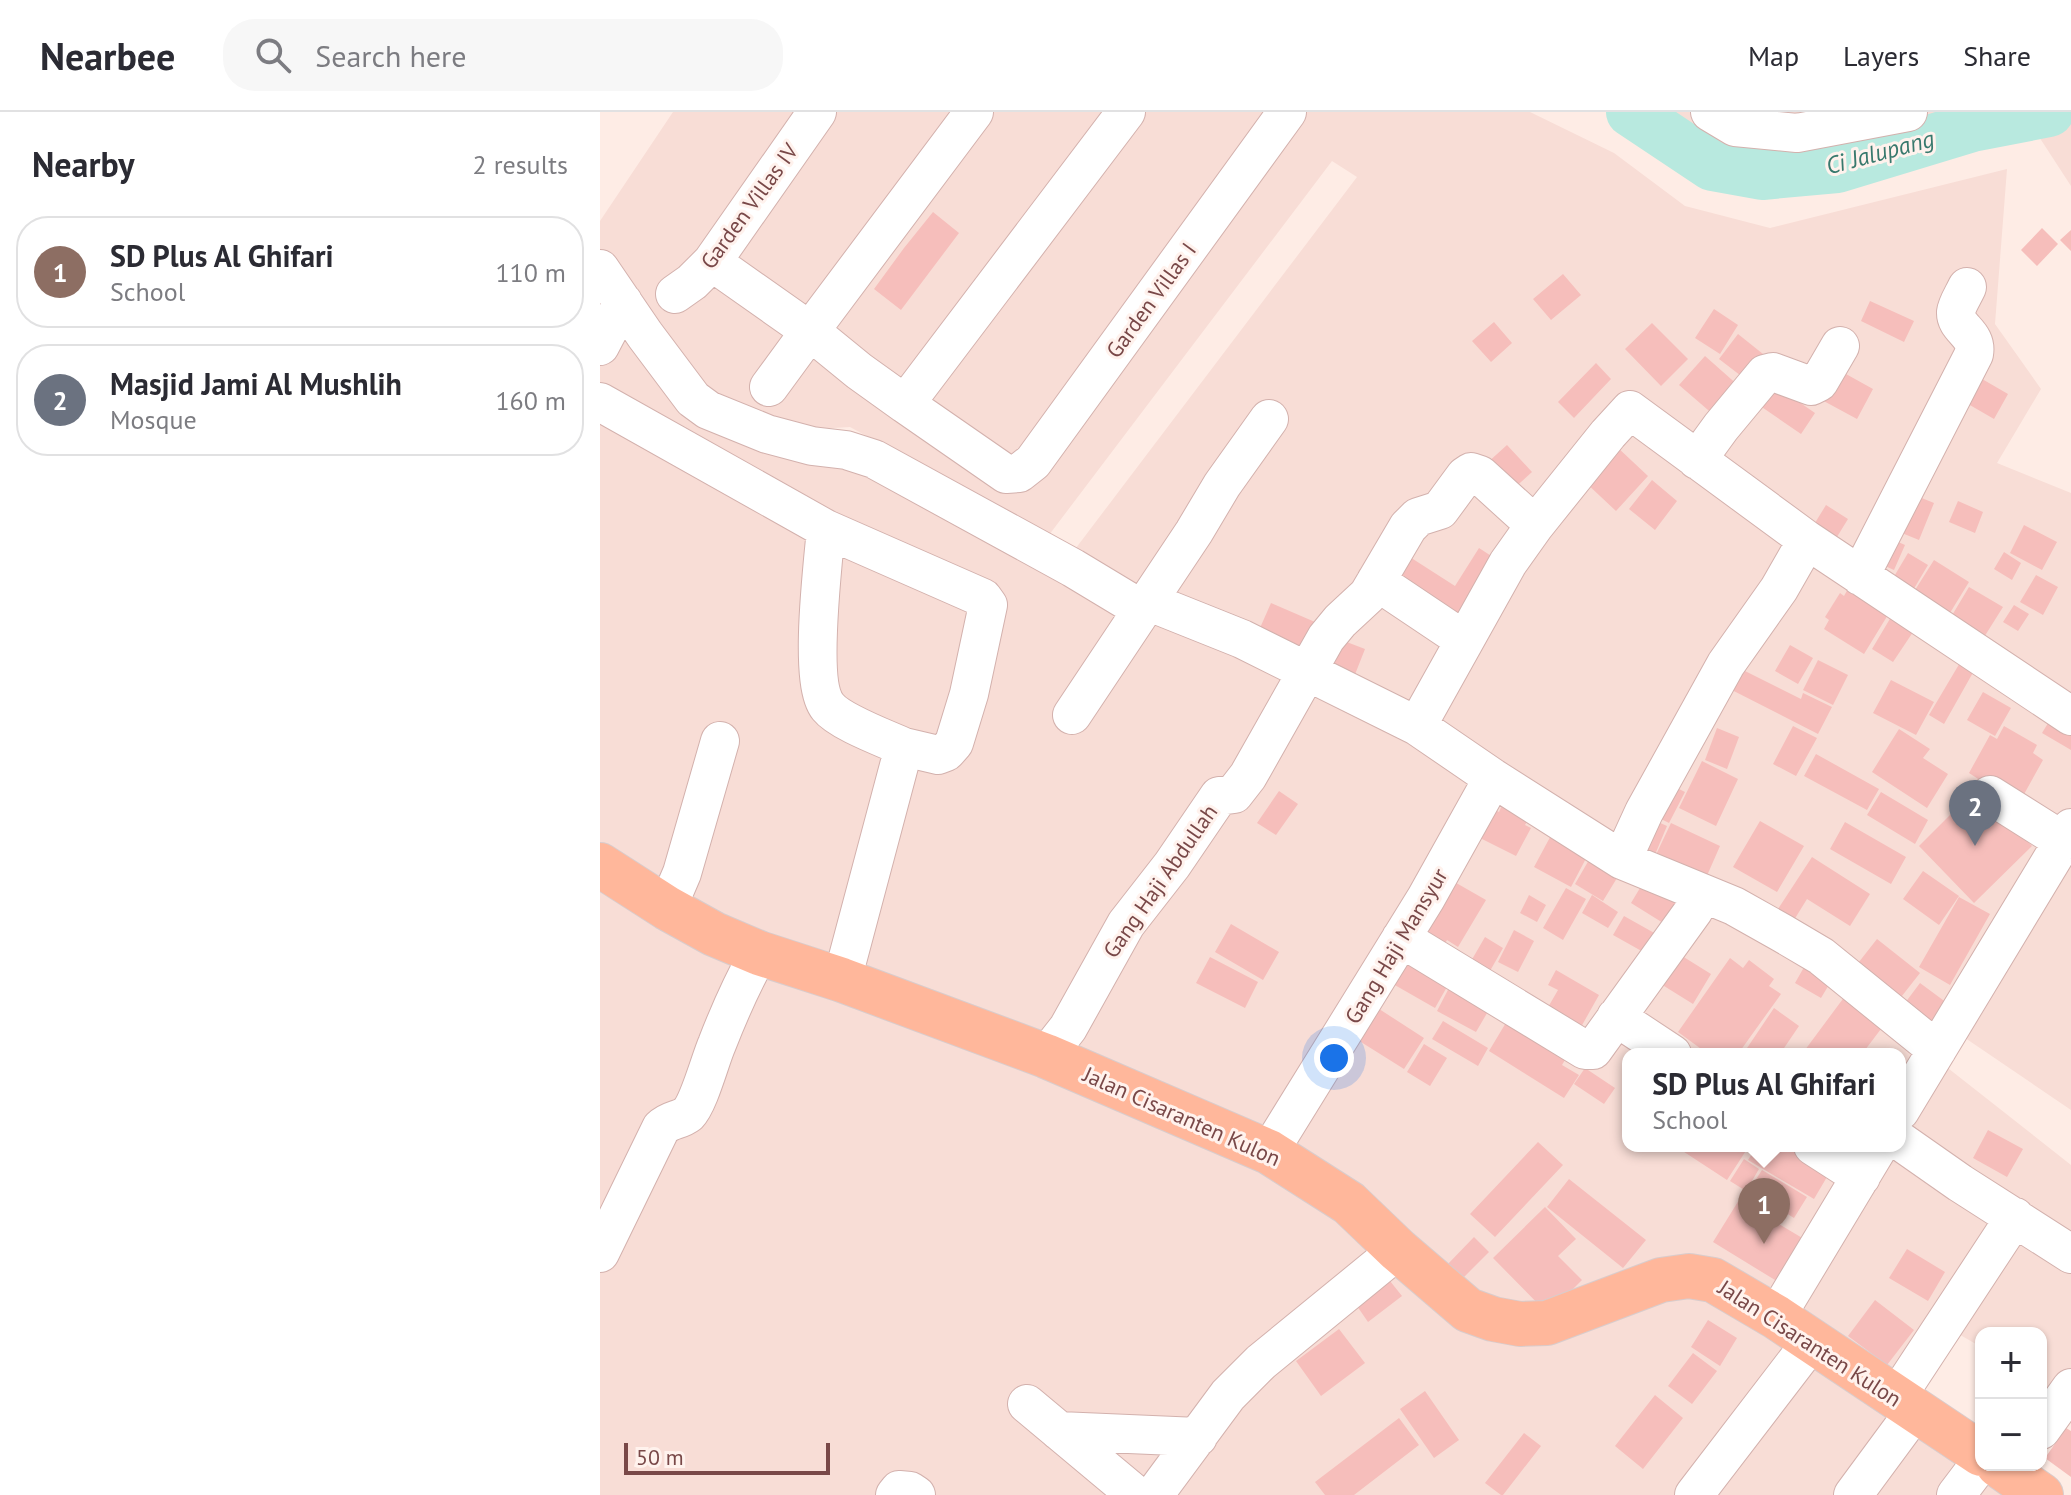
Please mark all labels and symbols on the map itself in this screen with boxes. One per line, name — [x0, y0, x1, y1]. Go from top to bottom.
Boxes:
water label: Ci Jalupang — [1822, 123, 1938, 181]
street label: Garden Villas IV — [694, 137, 804, 274]
street label: Garden Villas I — [1100, 237, 1202, 363]
pin: 2 — [1949, 780, 2001, 846]
street label: Gang Haji Abdullah — [1097, 799, 1223, 963]
street label: Gang Haji Mansyur — [1339, 863, 1454, 1029]
your location — [1314, 1038, 1354, 1078]
street label: Jalan Cisaranten Kulon — [1078, 1060, 1285, 1172]
pin: 1 — [1738, 1178, 1790, 1244]
street label: Jalan Cisaranten Kulon — [1712, 1273, 1907, 1413]
scale bar — [624, 1439, 830, 1475]

